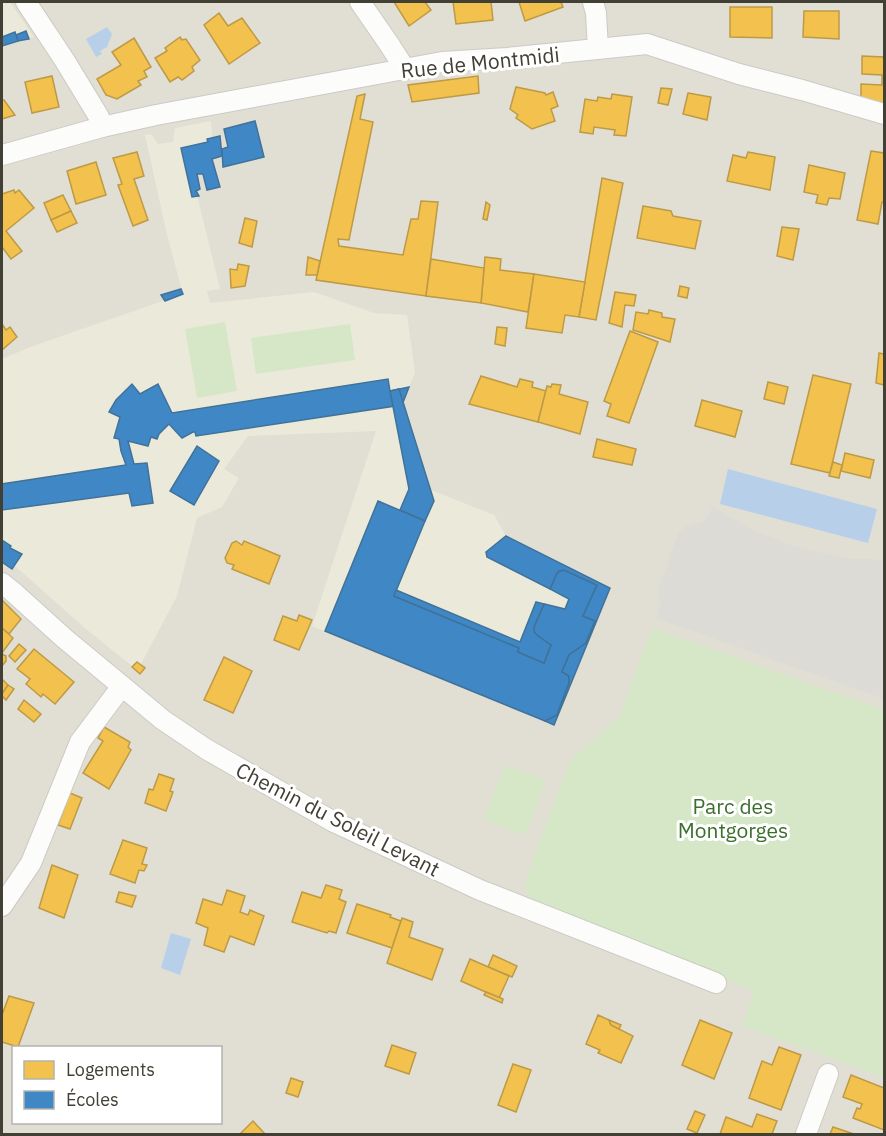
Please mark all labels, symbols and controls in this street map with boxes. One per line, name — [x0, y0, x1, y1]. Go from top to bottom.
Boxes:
street label: Rue de Montmidi — [399, 40, 561, 84]
street label: Chemin du Soleil Levant — [231, 755, 445, 883]
park label: Parc des Montgorges — [678, 792, 788, 844]
legend — [12, 1046, 222, 1124]
text: Logements — [66, 1058, 155, 1081]
text: Écoles — [66, 1088, 119, 1111]

